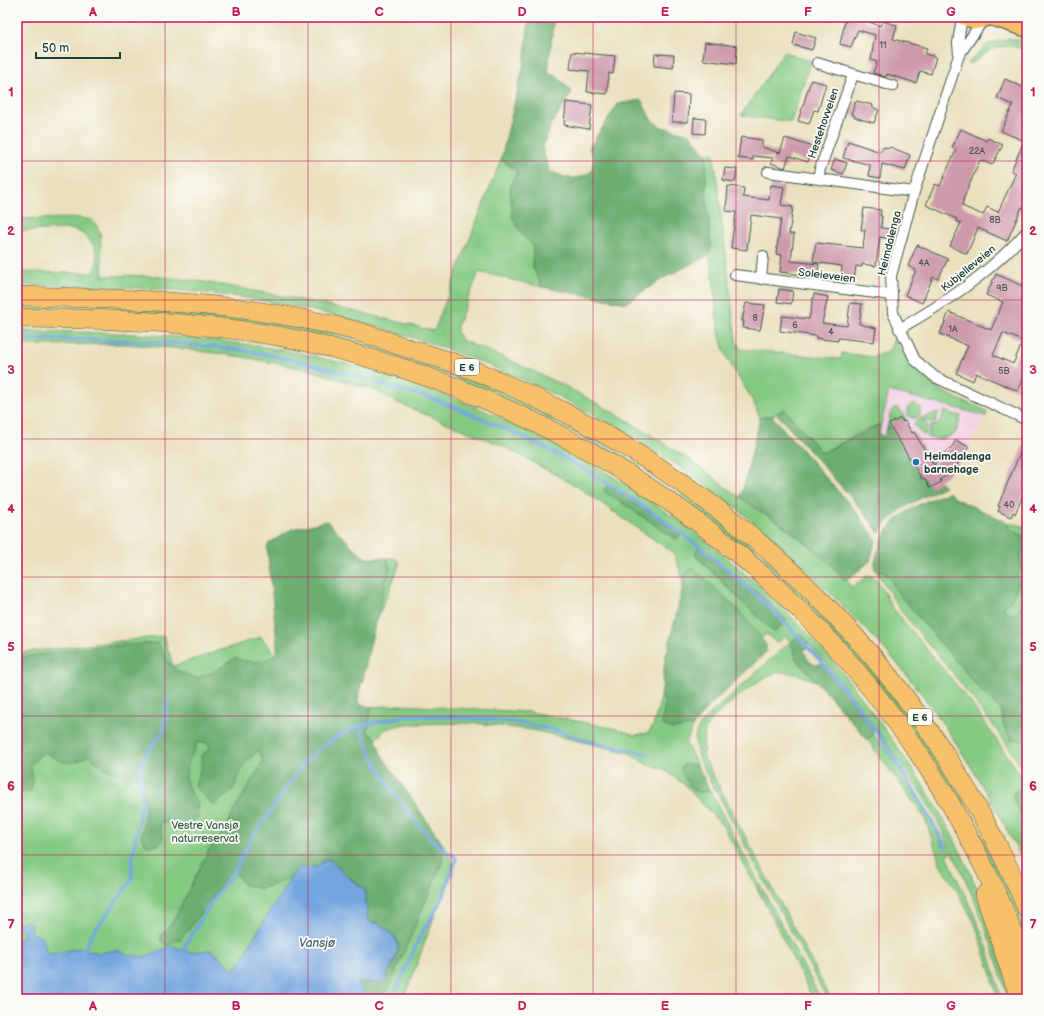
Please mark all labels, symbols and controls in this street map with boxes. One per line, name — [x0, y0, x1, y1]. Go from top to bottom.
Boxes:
text: A — [88, 4, 97, 20]
text: B — [231, 4, 241, 20]
text: C — [374, 4, 384, 20]
text: D — [517, 4, 527, 20]
text: E — [661, 4, 670, 20]
text: F — [804, 4, 812, 20]
text: G — [946, 4, 956, 20]
scale bar — [36, 34, 120, 60]
house number: 11 — [880, 40, 886, 51]
text: 50 m — [42, 41, 69, 56]
text: 1 — [8, 84, 14, 100]
text: 1 — [1030, 84, 1036, 100]
street label: Hestehovveien — [805, 86, 842, 160]
house number: 22A — [969, 146, 986, 157]
street label: Heimdalenga — [875, 209, 904, 277]
house number: 8B — [989, 215, 1001, 226]
text: 2 — [7, 223, 15, 239]
text: 2 — [1029, 223, 1037, 239]
street label: Kubjelleveien — [938, 242, 998, 294]
house number: 4A — [919, 258, 930, 269]
street label: Soleieveien — [797, 266, 856, 285]
house number: 9B — [996, 283, 1008, 294]
house number: 8 — [752, 313, 758, 324]
house number: 6 — [792, 320, 798, 331]
house number: 1A — [949, 324, 958, 335]
house number: 4 — [828, 327, 834, 338]
road number: E 6 — [455, 359, 479, 375]
text: 3 — [7, 362, 15, 378]
text: 3 — [1029, 362, 1037, 378]
house number: 5B — [998, 366, 1010, 377]
place label: Heimdalenga barnehage — [924, 450, 991, 476]
marker: Heimdalenga barnehage — [911, 457, 921, 467]
house number: 40 — [1004, 500, 1014, 511]
text: 4 — [7, 501, 15, 517]
text: 4 — [1029, 501, 1037, 517]
text: 5 — [7, 639, 15, 655]
text: 5 — [1029, 639, 1037, 655]
road number: E 6 — [908, 709, 932, 725]
text: 6 — [7, 778, 15, 794]
text: 6 — [1029, 778, 1037, 794]
park label: Vestre Vansjø naturreservat — [172, 819, 239, 845]
text: 7 — [7, 917, 15, 933]
text: 7 — [1029, 917, 1037, 933]
water label: Vansjø — [299, 936, 336, 951]
text: A — [88, 998, 97, 1014]
text: B — [231, 998, 241, 1014]
text: C — [374, 998, 384, 1014]
text: D — [517, 998, 527, 1014]
text: E — [661, 998, 670, 1014]
text: F — [804, 998, 812, 1014]
text: G — [946, 998, 956, 1014]

